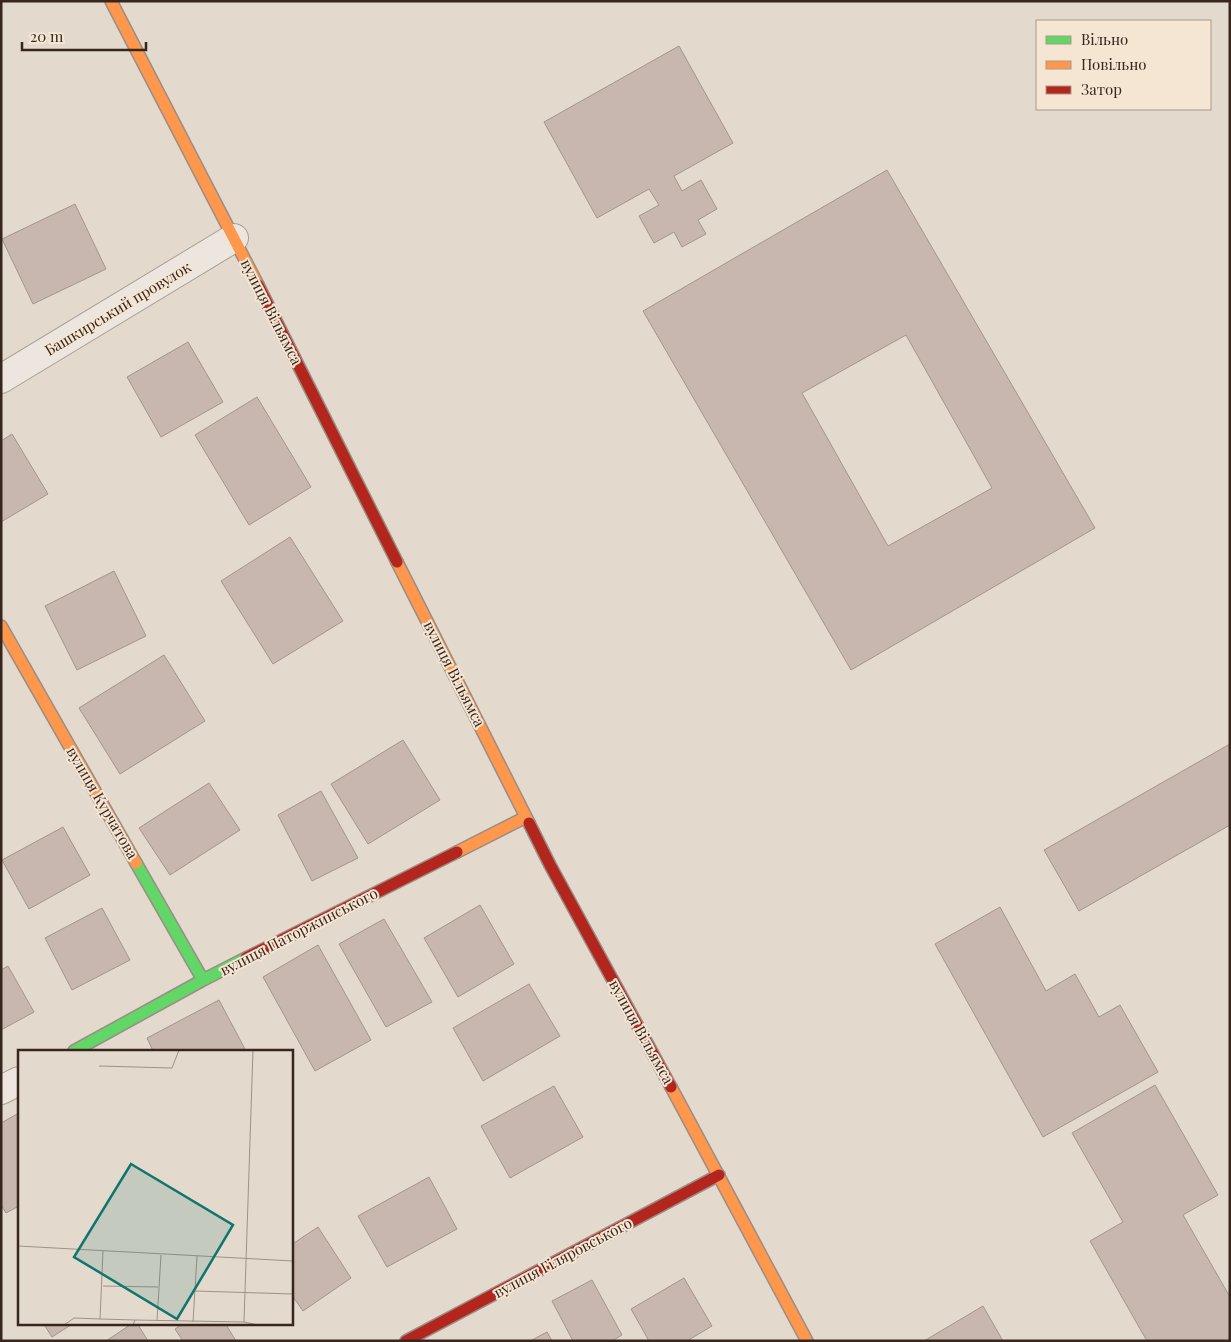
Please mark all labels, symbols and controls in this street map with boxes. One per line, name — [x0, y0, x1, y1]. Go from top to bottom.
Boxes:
scale bar — [22, 20, 146, 52]
legend — [1036, 20, 1211, 110]
text: 20 m — [30, 26, 64, 46]
text: Вільно — [1081, 29, 1128, 49]
text: Повільно — [1081, 54, 1147, 74]
text: Затор — [1081, 79, 1122, 99]
street label: вулиця Вільямса — [237, 255, 307, 368]
street label: Башкирський провулок — [41, 256, 195, 360]
street label: вулиця Вільямса — [420, 617, 490, 730]
street label: вулиця Курчатова — [63, 743, 143, 863]
street label: вулиця Паторжинського — [216, 883, 381, 980]
street label: вулиця Вільямса — [605, 976, 679, 1088]
inset map — [18, 1050, 292, 1324]
street label: вулиця Гіляровського — [490, 1212, 635, 1302]

